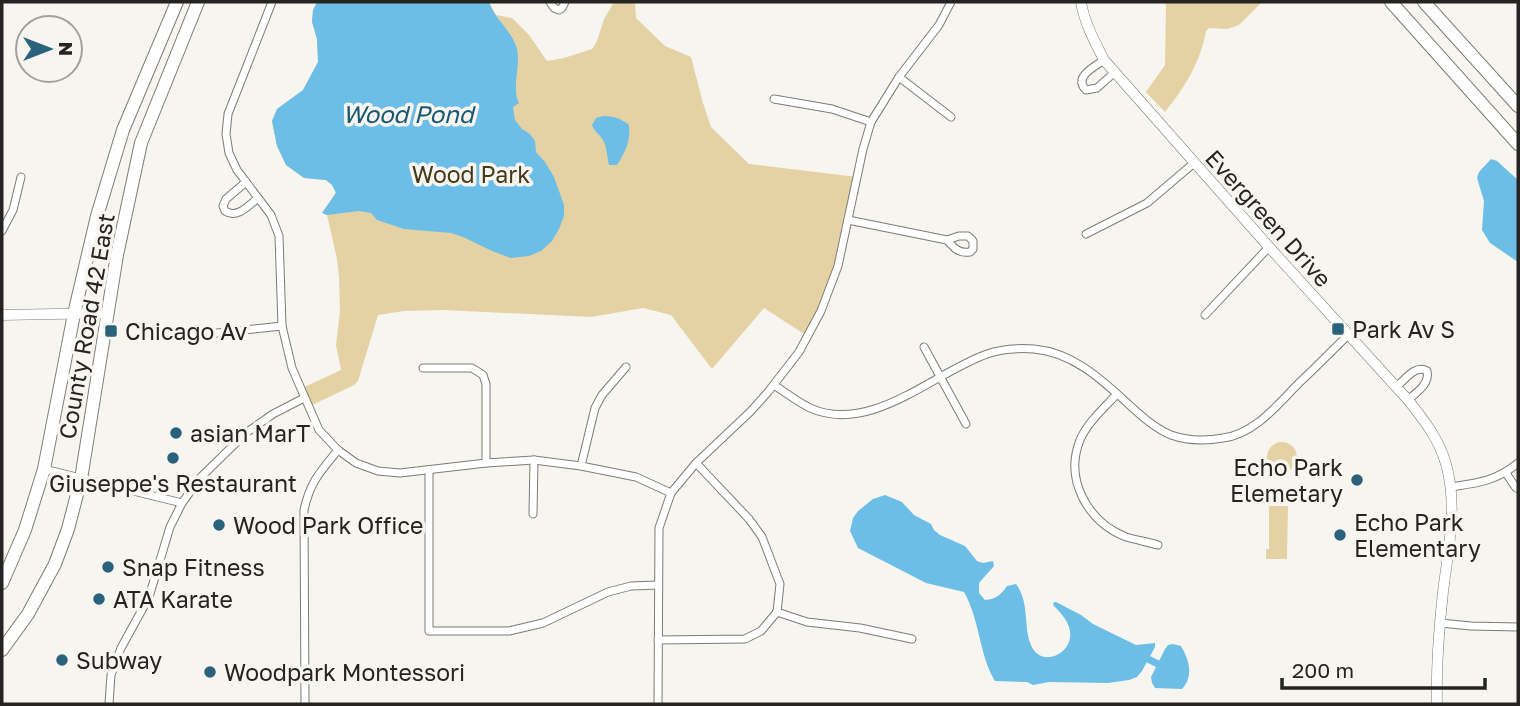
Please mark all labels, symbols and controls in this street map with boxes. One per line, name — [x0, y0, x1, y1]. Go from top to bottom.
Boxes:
north arrow — [14, 14, 84, 84]
text: N — [55, 42, 78, 56]
water label: Wood Pond — [342, 99, 477, 128]
street label: Evergreen Drive — [1200, 144, 1338, 292]
park label: Wood Park — [412, 160, 530, 188]
street label: County Road 42 East — [52, 211, 120, 441]
place label: Park Av S — [1352, 315, 1455, 343]
place label: Chicago Av — [125, 317, 247, 345]
marker: Park Av S — [1330, 321, 1346, 337]
marker: Chicago Av — [103, 323, 119, 339]
place label: asian MarT — [190, 419, 310, 447]
marker: asian MarT — [168, 425, 184, 441]
marker: Giuseppe's Restaurant — [165, 450, 181, 466]
place label: Echo Park Elemetary — [1230, 453, 1343, 507]
place label: Giuseppe's Restaurant — [49, 469, 297, 497]
marker: Echo Park Elemetary — [1349, 472, 1365, 488]
place label: Echo Park Elementary — [1354, 508, 1481, 562]
place label: Wood Park Office — [233, 511, 423, 539]
marker: Wood Park Office — [211, 517, 227, 533]
marker: Echo Park Elementary — [1332, 527, 1348, 543]
place label: Snap Fitness — [122, 553, 265, 581]
marker: Snap Fitness — [100, 559, 116, 575]
place label: ATA Karate — [113, 585, 233, 613]
marker: ATA Karate — [91, 591, 107, 607]
place label: Subway — [76, 646, 162, 674]
scale bar — [1282, 646, 1485, 690]
marker: Subway — [54, 652, 70, 668]
text: 200 m — [1292, 657, 1354, 683]
place label: Woodpark Montessori — [224, 658, 465, 686]
marker: Woodpark Montessori — [202, 664, 218, 680]

